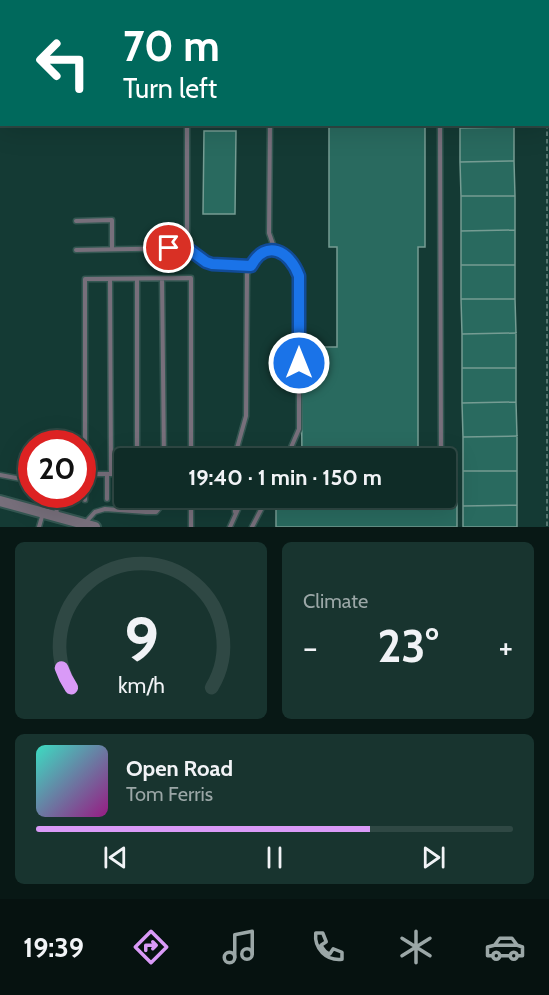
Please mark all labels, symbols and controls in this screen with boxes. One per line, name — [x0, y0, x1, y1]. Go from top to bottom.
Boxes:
text: 70 m — [123, 20, 220, 72]
icon: left — [24, 24, 102, 102]
text: Turn left — [123, 72, 217, 105]
pin — [143, 222, 194, 273]
icon: arrive — [152, 231, 185, 264]
position arrow — [267, 331, 331, 395]
speed limit sign: 20 — [18, 430, 96, 508]
text: 19:40 · 1 min · 150 m — [188, 464, 382, 491]
text: Climate — [303, 589, 368, 613]
text: 9 — [123, 602, 159, 678]
text: 23° — [377, 619, 439, 673]
text: − — [303, 627, 318, 667]
text: + — [498, 627, 513, 667]
text: km/h — [118, 672, 164, 698]
text: Open Road — [126, 755, 233, 782]
text: Tom Ferris — [126, 782, 213, 806]
icon: previous — [99, 841, 132, 874]
icon: pause — [258, 841, 291, 874]
icon: next — [417, 841, 450, 874]
icon: directions — [130, 926, 172, 968]
icon: music — [219, 926, 261, 968]
icon: phone — [307, 926, 349, 968]
icon: climate — [395, 926, 437, 968]
icon: car — [484, 926, 526, 968]
text: 19:39 — [23, 931, 84, 964]

